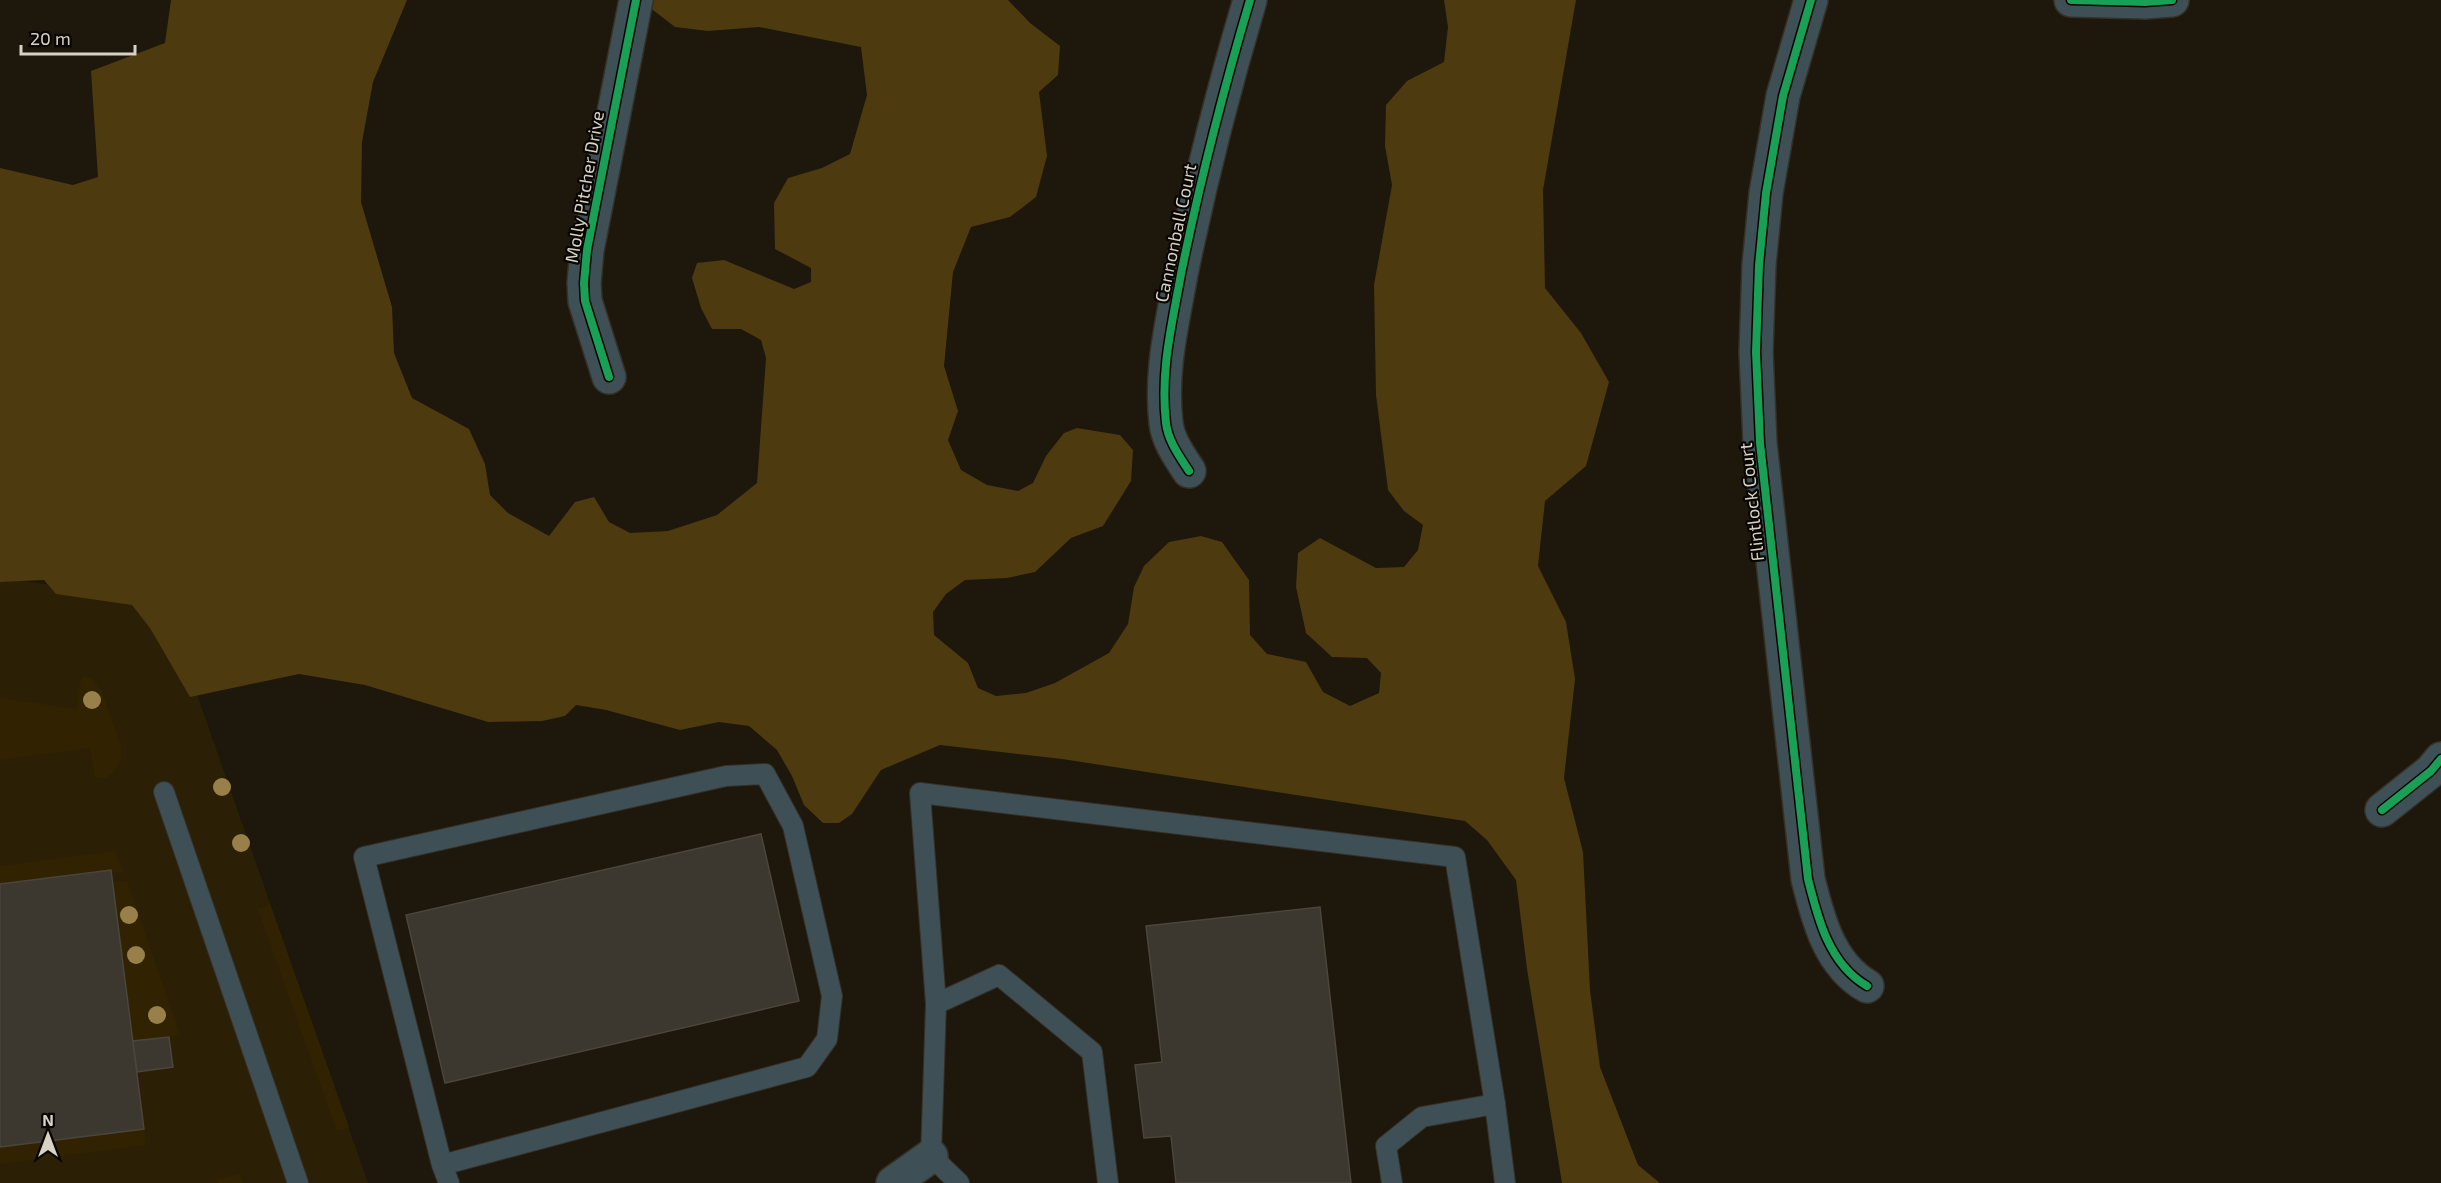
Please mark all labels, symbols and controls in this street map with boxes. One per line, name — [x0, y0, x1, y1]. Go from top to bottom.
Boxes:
scale bar — [21, 18, 135, 56]
text: 20 m — [30, 27, 71, 49]
street label: Molly Pitcher Drive — [560, 109, 608, 265]
street label: Cannonball Court — [1150, 161, 1200, 304]
street label: Flintlock Court — [1734, 442, 1768, 562]
north arrow — [18, 1105, 78, 1165]
text: N — [42, 1110, 54, 1129]

